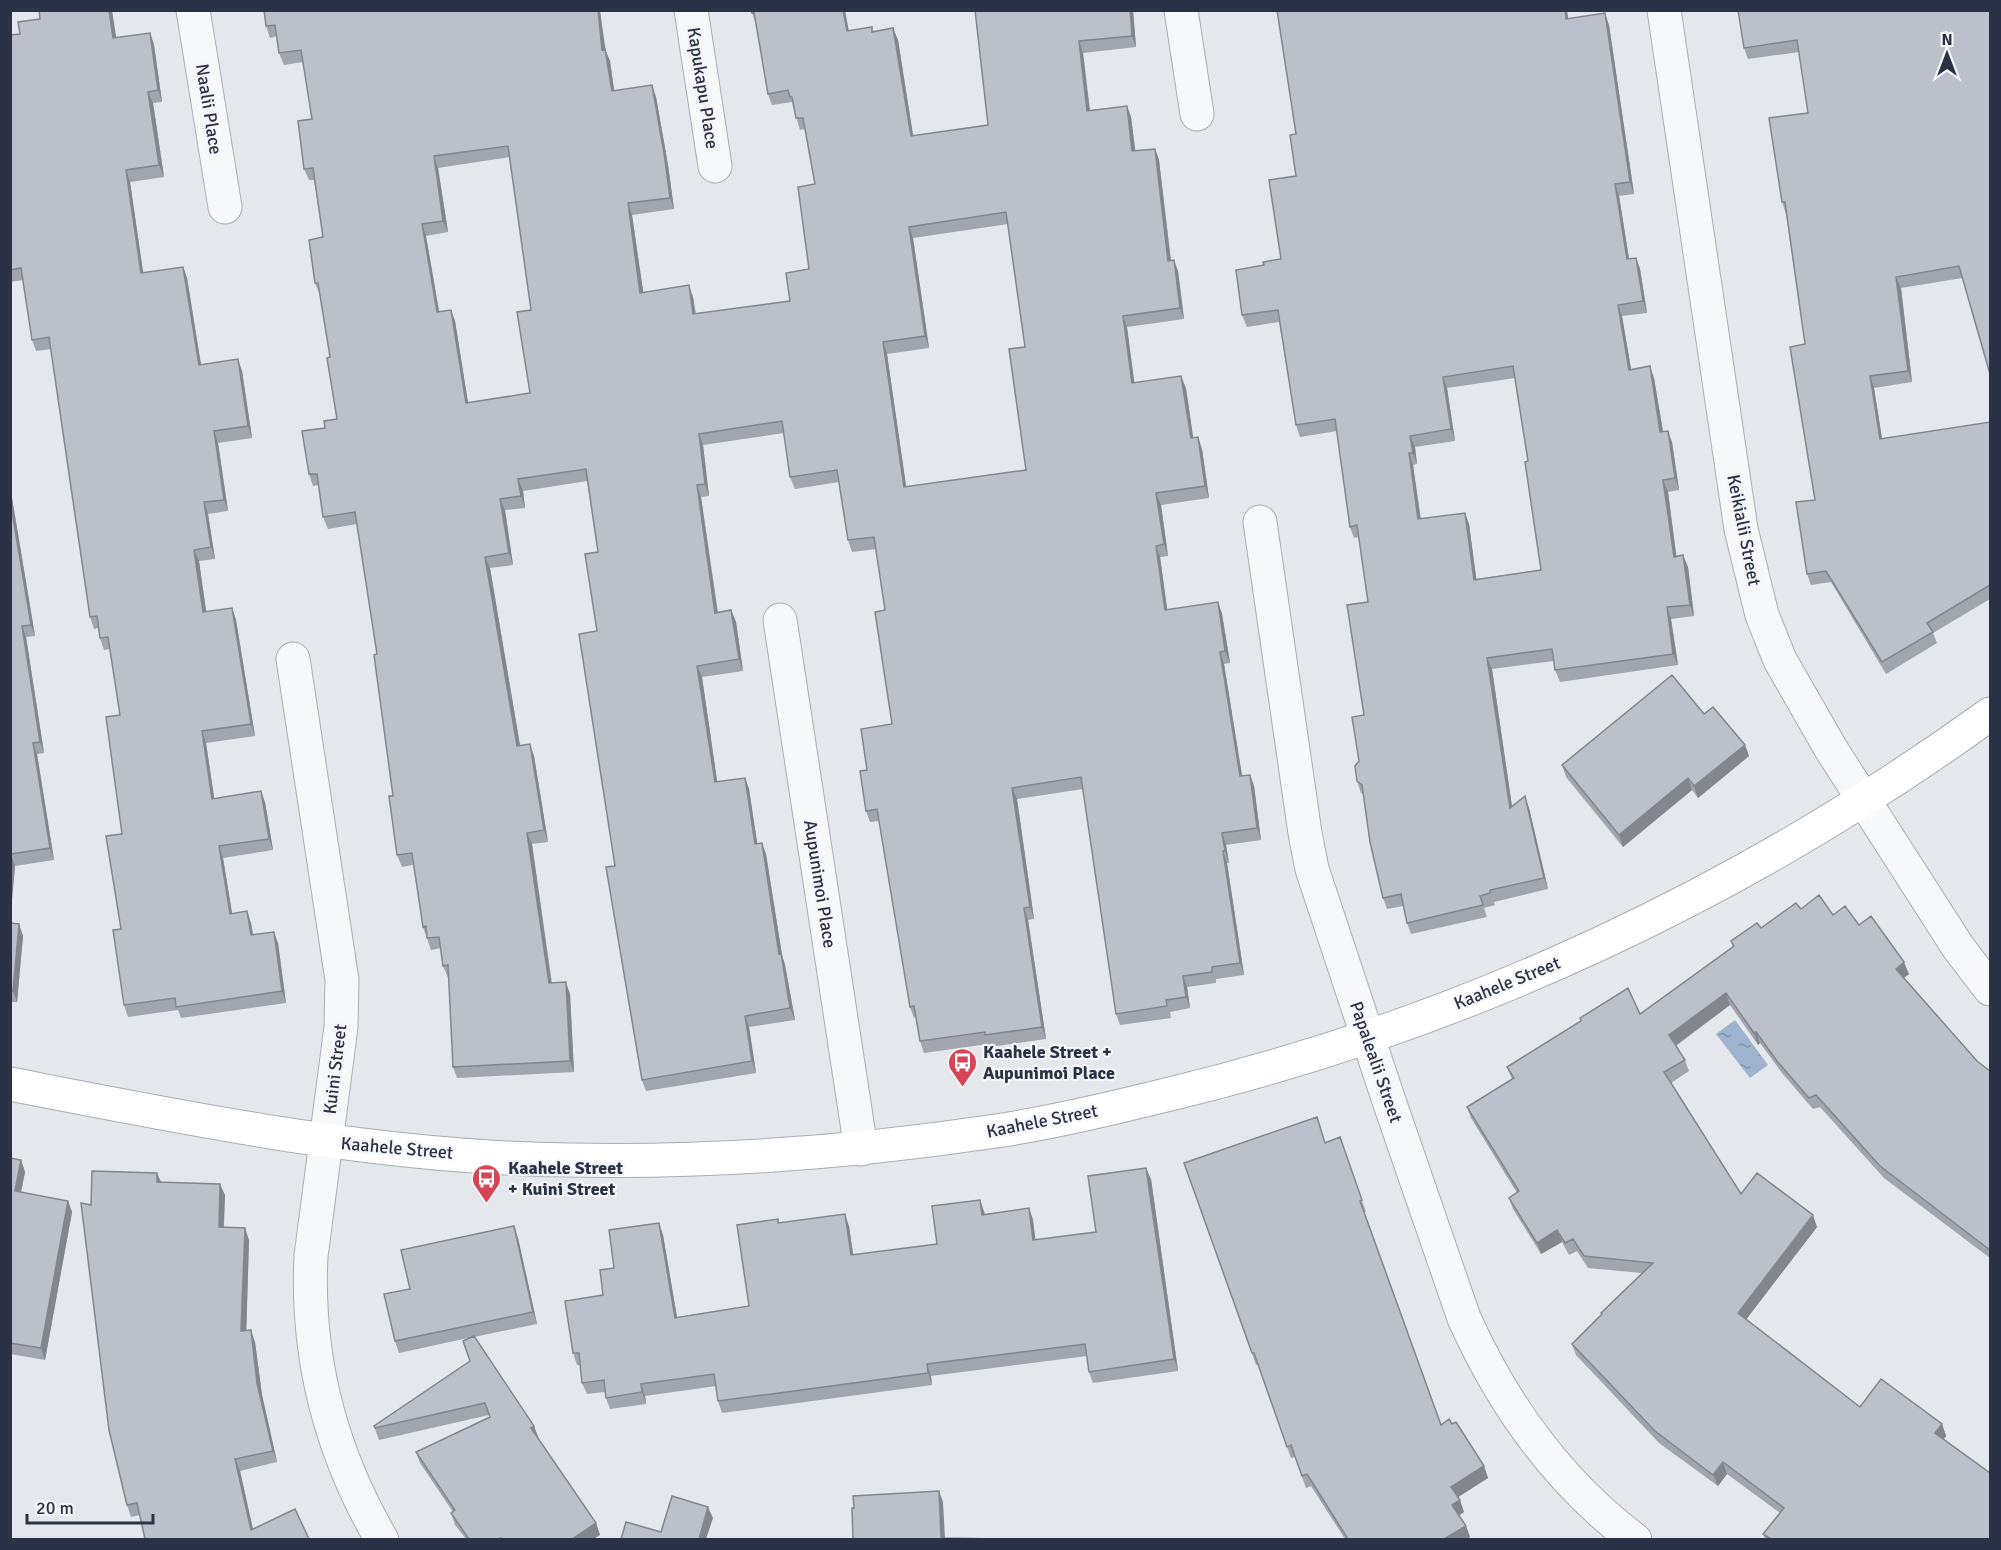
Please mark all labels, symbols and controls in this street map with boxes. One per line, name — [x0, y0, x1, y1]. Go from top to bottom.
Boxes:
north arrow — [1917, 24, 1977, 84]
street label: Kapukapu Place — [683, 26, 723, 150]
text: N — [1941, 30, 1953, 50]
street label: Naalii Place — [191, 62, 227, 156]
street label: Keikialii Street — [1722, 472, 1766, 588]
street label: Aupunimoi Place — [799, 818, 841, 950]
street label: Kaahele Street — [1451, 952, 1563, 1014]
street label: Papalealii Street — [1345, 999, 1407, 1125]
street label: Kuini Street — [319, 1023, 351, 1115]
place label: Kaahele Street + Aupunimoi Place — [983, 1041, 1115, 1084]
bus stop icon: Kaahele Street + Aupunimoi Place — [946, 1046, 978, 1088]
street label: Kaahele Street — [985, 1099, 1099, 1143]
street label: Kaahele Street — [340, 1132, 454, 1164]
place label: Kaahele Street + Kuini Street — [508, 1157, 623, 1200]
bus stop icon: Kaahele Street + Kuini Street — [471, 1162, 503, 1204]
scale bar — [27, 1487, 153, 1525]
text: 20 m — [36, 1497, 74, 1519]

